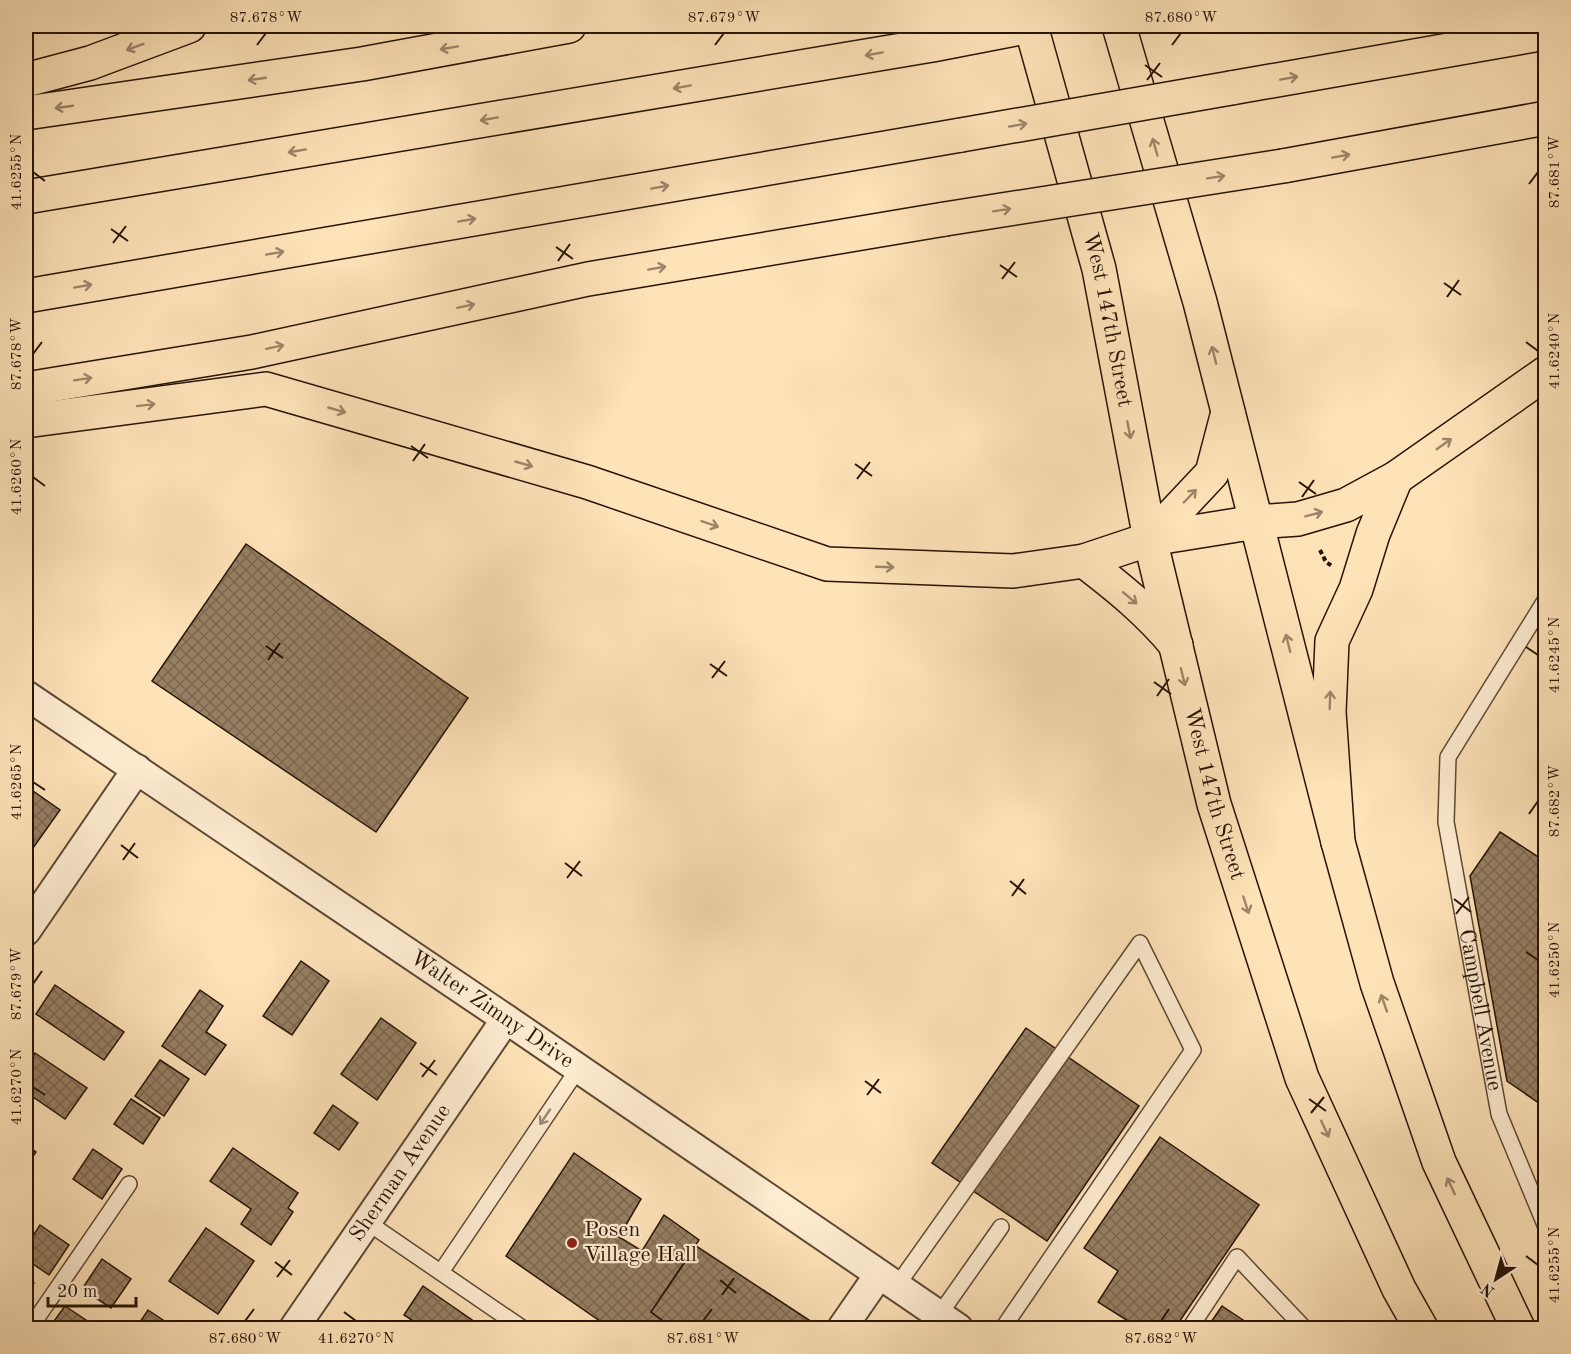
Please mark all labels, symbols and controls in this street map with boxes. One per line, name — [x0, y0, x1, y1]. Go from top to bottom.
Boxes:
text: 87.678°W — [230, 11, 302, 26]
text: 87.679°W — [688, 11, 760, 26]
text: 87.680°W — [1145, 11, 1217, 26]
one-way arrow — [126, 42, 145, 53]
one-way arrow — [440, 42, 459, 53]
one-way arrow — [865, 49, 884, 60]
one-way arrow — [1278, 72, 1298, 83]
one-way arrow — [247, 74, 267, 85]
one-way arrow — [672, 81, 692, 92]
one-way arrow — [54, 102, 74, 113]
one-way arrow — [480, 114, 500, 125]
one-way arrow — [1008, 119, 1027, 130]
text: 41.6255°N — [10, 133, 25, 210]
text: 87.681°W — [1548, 136, 1563, 208]
one-way arrow — [1149, 138, 1160, 157]
one-way arrow — [288, 146, 307, 157]
one-way arrow — [1331, 150, 1350, 161]
one-way arrow — [1205, 171, 1225, 182]
one-way arrow — [649, 181, 669, 192]
one-way arrow — [992, 204, 1012, 215]
one-way arrow — [457, 214, 477, 225]
street label: West 147th Street — [1078, 230, 1136, 409]
one-way arrow — [265, 247, 285, 258]
one-way arrow — [647, 262, 667, 273]
one-way arrow — [73, 280, 92, 291]
one-way arrow — [456, 299, 475, 311]
text: 41.6240°N — [1548, 312, 1563, 389]
text: 87.678°W — [10, 318, 25, 390]
one-way arrow — [266, 340, 285, 352]
one-way arrow — [1207, 346, 1219, 365]
one-way arrow — [73, 374, 93, 385]
one-way arrow — [136, 399, 155, 410]
one-way arrow — [327, 405, 346, 416]
one-way arrow — [1124, 420, 1135, 439]
text: 41.6260°N — [10, 438, 25, 515]
one-way arrow — [1436, 438, 1452, 451]
one-way arrow — [515, 459, 534, 470]
one-way arrow — [1183, 489, 1197, 504]
one-way arrow — [1304, 508, 1323, 520]
one-way arrow — [700, 519, 719, 530]
one-way arrow — [875, 561, 895, 572]
one-way arrow — [1122, 591, 1138, 604]
text: 41.6245°N — [1548, 616, 1563, 693]
one-way arrow — [1281, 634, 1293, 653]
one-way arrow — [1178, 667, 1190, 686]
one-way arrow — [1324, 691, 1335, 711]
street label: West 147th Street — [1180, 706, 1249, 883]
text: 41.6265°N — [10, 743, 25, 820]
text: 87.682°W — [1548, 765, 1563, 837]
one-way arrow — [1242, 895, 1253, 914]
text: 41.6250°N — [1548, 921, 1563, 998]
street label: Campbell Avenue — [1455, 927, 1506, 1093]
street label: Walter Zimny Drive — [406, 947, 577, 1073]
text: 87.679°W — [10, 948, 25, 1020]
one-way arrow — [1378, 994, 1389, 1013]
text: 41.6270°N — [10, 1048, 25, 1125]
street label: Sherman Avenue — [346, 1100, 455, 1246]
one-way arrow — [539, 1109, 551, 1125]
one-way arrow — [1320, 1119, 1332, 1137]
one-way arrow — [1444, 1178, 1456, 1196]
place label: Posen Village Hall — [584, 1219, 697, 1266]
text: 41.6255°N — [1548, 1226, 1563, 1303]
marker: Posen Village Hall — [565, 1236, 579, 1250]
north arrow — [1466, 1249, 1526, 1309]
scale bar — [48, 1270, 136, 1308]
text: N — [1478, 1279, 1498, 1300]
text: 20 m — [57, 1283, 97, 1301]
text: 87.680°W — [209, 1332, 281, 1347]
text: 41.6270°N — [318, 1332, 395, 1347]
text: 87.681°W — [667, 1332, 739, 1347]
text: 87.682°W — [1125, 1332, 1197, 1347]

